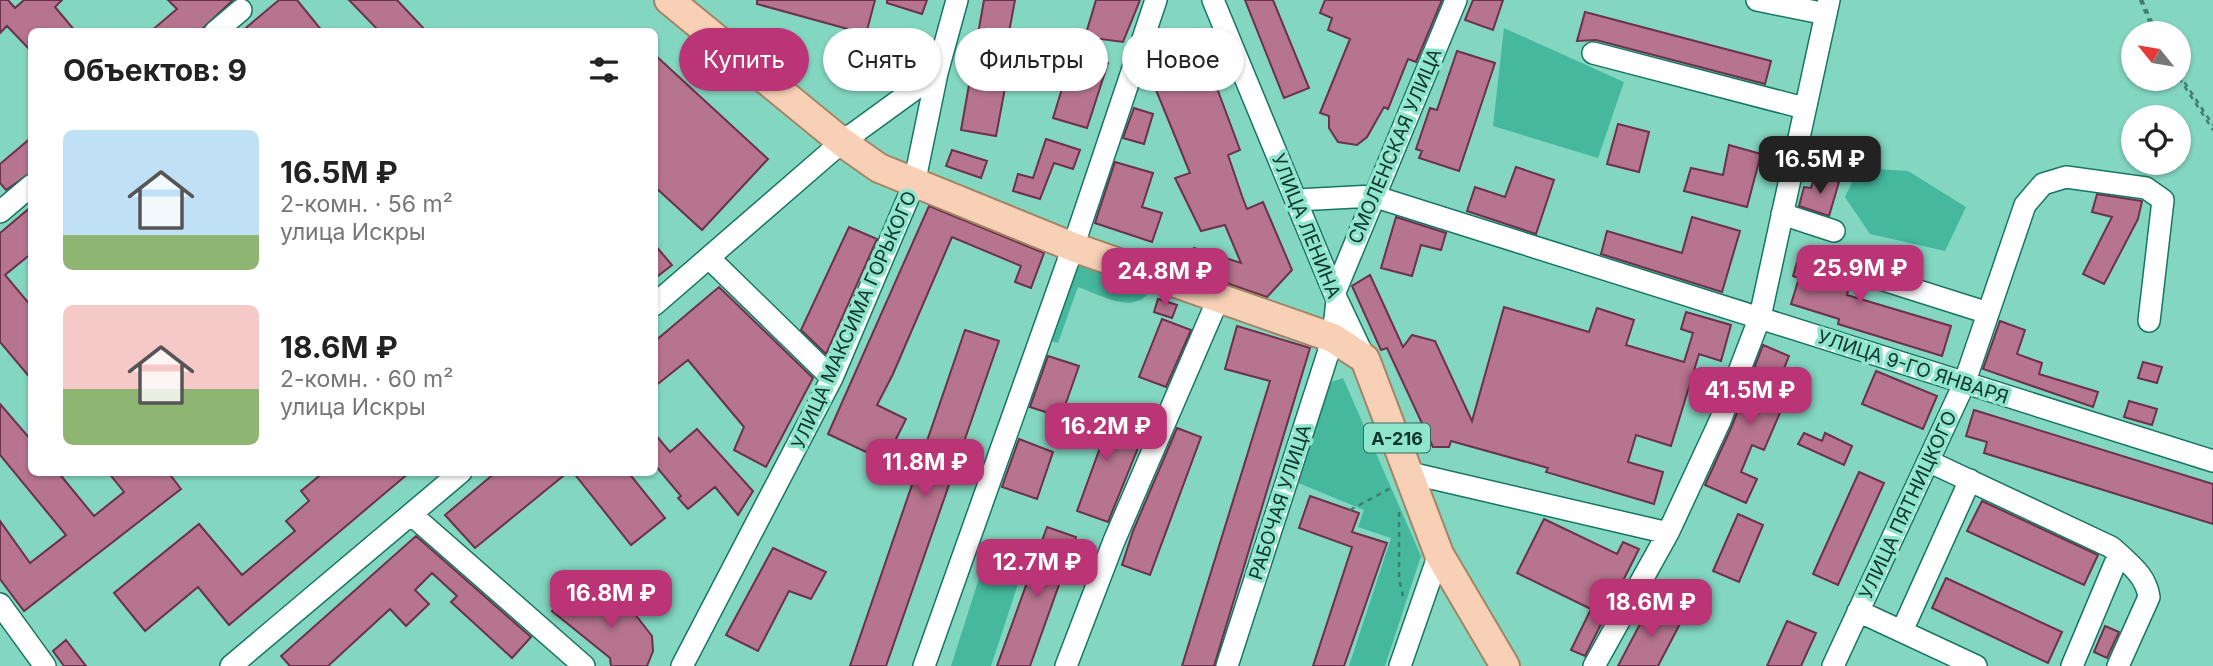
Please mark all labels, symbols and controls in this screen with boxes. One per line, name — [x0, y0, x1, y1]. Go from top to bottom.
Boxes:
north arrow — [2121, 21, 2191, 91]
map controls — [2121, 21, 2191, 175]
chip: Купить — [679, 28, 809, 91]
chip: Снять — [823, 28, 941, 91]
chip: Фильтры — [955, 28, 1108, 91]
chip: Новое — [1122, 28, 1244, 91]
street label: СМОЛЕНСКАЯ УЛИЦА — [1343, 45, 1447, 247]
icon: filters — [585, 51, 623, 89]
text: Объектов: 9 — [63, 52, 247, 88]
button: locate — [2121, 105, 2191, 175]
pin: 16.5M ₽ — [1755, 136, 1885, 196]
text: 16.5M ₽ — [1775, 145, 1865, 173]
street label: УЛИЦА ЛЕНИНА — [1267, 150, 1345, 302]
text: 16.5M ₽ — [280, 154, 398, 190]
icon: home — [119, 158, 203, 242]
street label: УЛИЦА МАКСИМА ГОРЬКОГО — [787, 187, 921, 453]
text: 2-комн. · 56 m² — [280, 190, 453, 218]
text: улица Искры — [280, 218, 426, 246]
pin: 25.9M ₽ — [1795, 246, 1925, 305]
pin: 24.8M ₽ — [1100, 248, 1230, 308]
text: 25.9M ₽ — [1813, 254, 1907, 282]
text: 24.8M ₽ — [1118, 257, 1212, 285]
street label: УЛИЦА 9-ГО ЯНВАРЯ — [1814, 325, 2012, 409]
text: 18.6M ₽ — [280, 329, 398, 365]
icon: home — [119, 333, 203, 417]
text: 2-комн. · 60 m² — [280, 365, 453, 393]
pin: 41.5M ₽ — [1685, 368, 1815, 427]
text: 41.5M ₽ — [1705, 376, 1795, 404]
text: улица Искры — [280, 393, 426, 421]
pin: 16.2M ₽ — [1041, 404, 1171, 463]
street label: УЛИЦА ПЯТНИЦКОГО — [1854, 407, 1962, 603]
text: 16.2M ₽ — [1061, 412, 1151, 440]
street label: РАБОЧАЯ УЛИЦА — [1244, 421, 1316, 583]
road number: А-216 — [1364, 424, 1430, 452]
pin: 11.8M ₽ — [860, 440, 990, 499]
text: 11.8M ₽ — [882, 448, 968, 476]
pin: 12.7M ₽ — [972, 540, 1102, 599]
text: 12.7M ₽ — [993, 548, 1081, 576]
pin: 16.8M ₽ — [546, 570, 676, 630]
text: 16.8M ₽ — [566, 579, 656, 607]
pin: 18.6M ₽ — [1586, 580, 1716, 639]
text: 18.6M ₽ — [1606, 588, 1696, 616]

